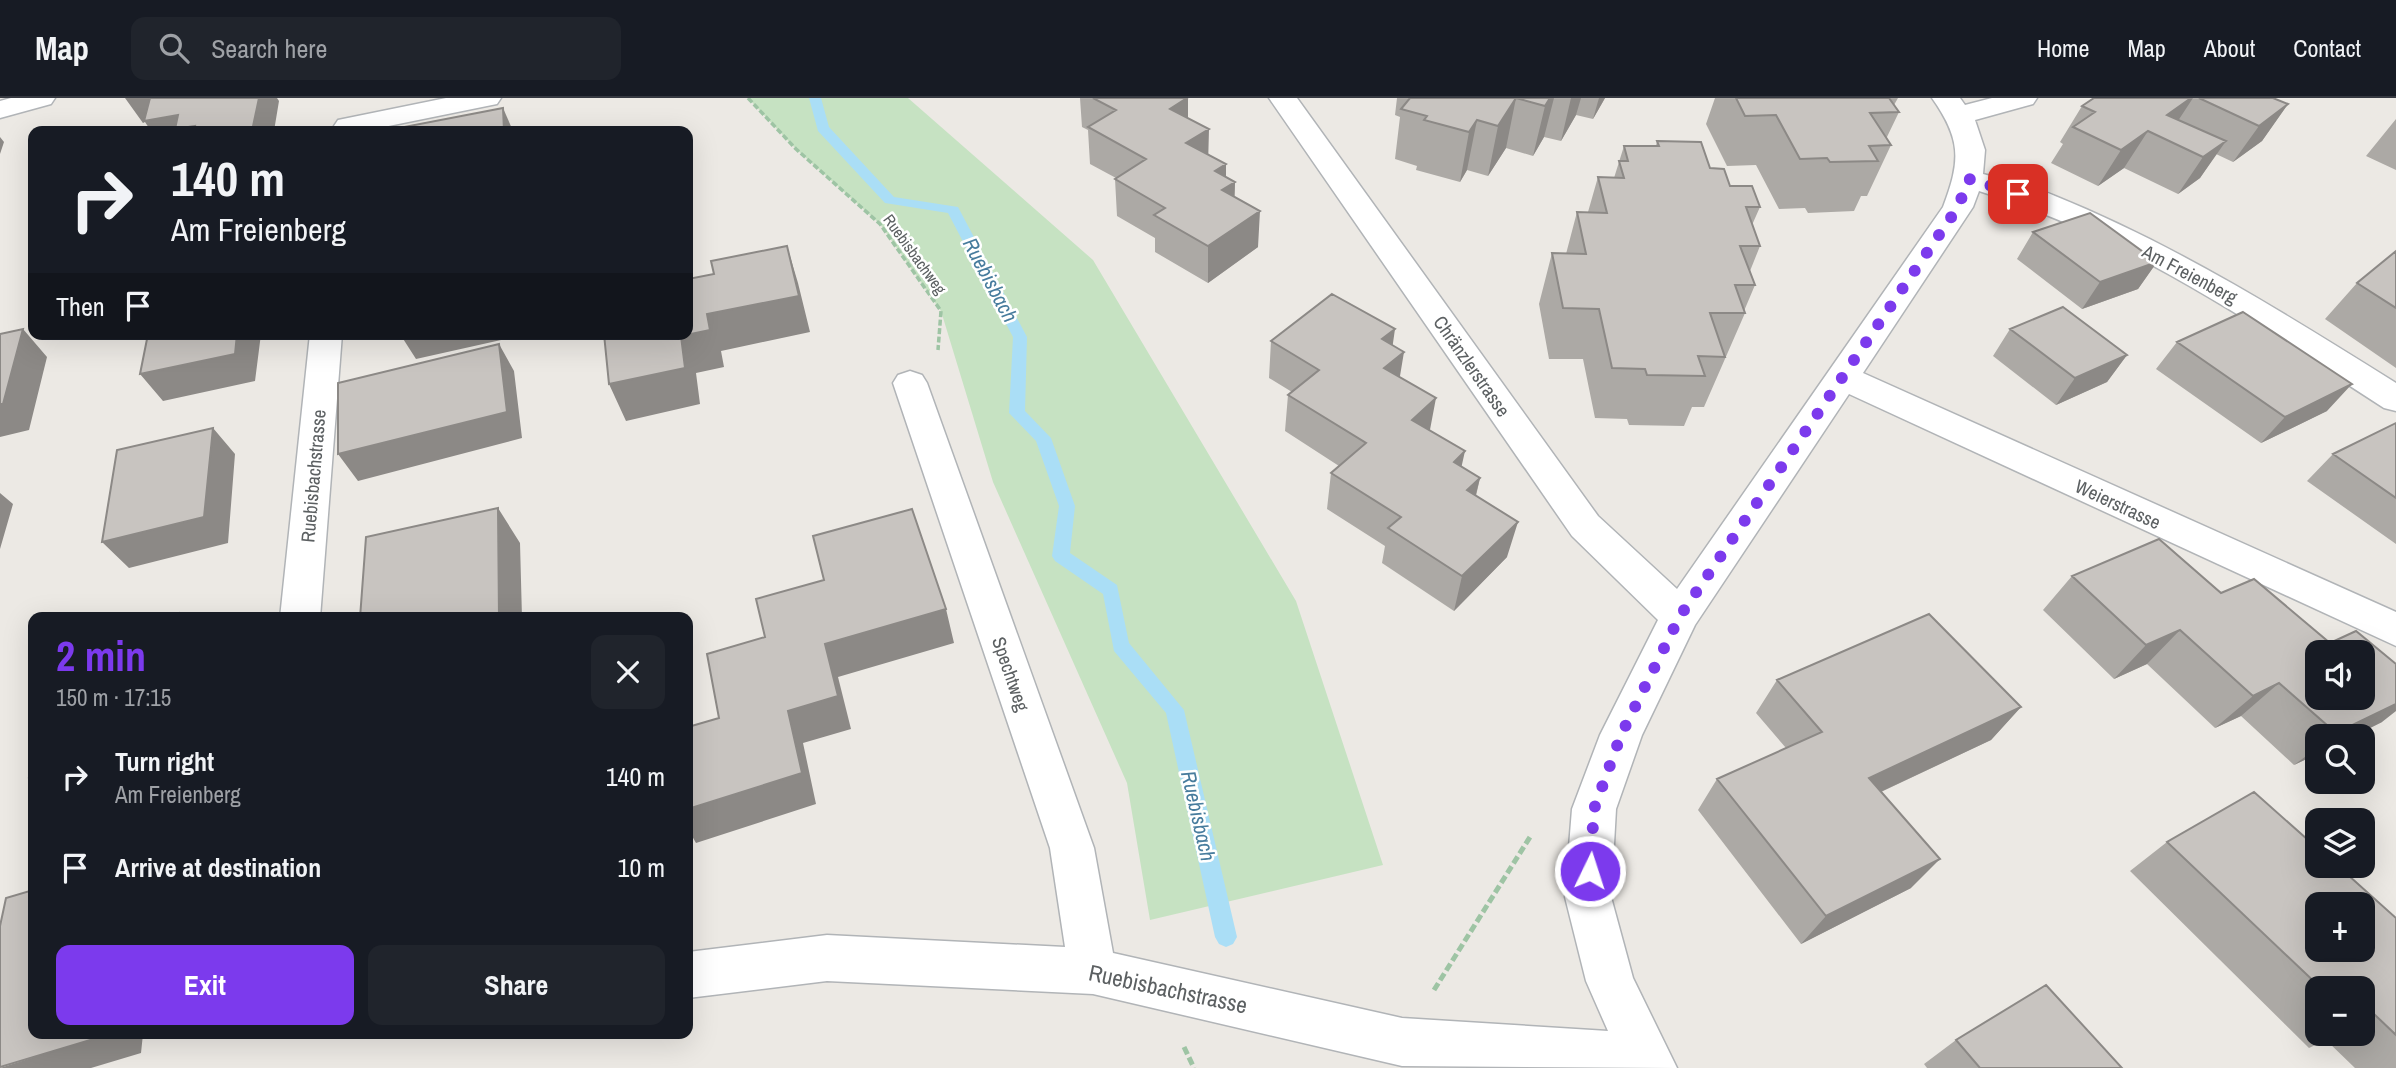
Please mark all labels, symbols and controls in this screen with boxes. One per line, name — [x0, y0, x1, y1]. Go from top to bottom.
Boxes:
search box — [131, 17, 621, 80]
text: Map — [35, 26, 89, 70]
icon: search — [155, 29, 193, 67]
text: Search here — [211, 31, 327, 66]
text: Home — [2037, 32, 2089, 64]
text: Map — [2127, 32, 2166, 64]
text: About — [2204, 32, 2255, 64]
text: Contact — [2293, 32, 2361, 64]
text: 140 m — [171, 145, 285, 211]
icon: right — [56, 154, 147, 245]
pin — [1988, 164, 2048, 224]
icon: arrive — [1999, 175, 2037, 213]
text: Am Freienberg — [171, 208, 346, 251]
street label: Ruebisbachweg — [878, 209, 952, 299]
water label: Ruebisbach — [956, 232, 1025, 327]
street label: Am Freienberg — [2137, 238, 2242, 310]
icon: arrive — [119, 287, 157, 325]
text: Then — [56, 289, 105, 324]
street label: Chränzlerstrasse — [1428, 310, 1516, 422]
street label: Ruebisbachstrasse — [294, 408, 332, 544]
street label: Weierstrasse — [2071, 473, 2165, 535]
text: 2 min — [56, 628, 146, 684]
street label: Spechtweg — [986, 633, 1036, 715]
button: close — [591, 635, 665, 709]
map controls — [2305, 640, 2375, 1046]
button: sound — [2305, 640, 2375, 710]
text: 150 m · 17:15 — [56, 682, 171, 713]
button: search — [2305, 724, 2375, 794]
text: Turn right — [115, 744, 214, 779]
icon: right — [56, 758, 94, 796]
text: 140 m — [606, 759, 665, 794]
water label: Ruebisbach — [1174, 768, 1223, 864]
text: Am Freienberg — [115, 779, 241, 810]
button: layers — [2305, 808, 2375, 878]
position arrow — [1553, 834, 1627, 908]
icon: arrive — [56, 849, 94, 887]
text: Arrive at destination — [115, 850, 321, 885]
text: 10 m — [618, 850, 665, 885]
button: + — [2305, 892, 2375, 962]
button: Exit — [56, 945, 354, 1025]
button: Share — [368, 945, 665, 1025]
street label: Ruebisbachstrasse — [1086, 957, 1250, 1020]
button: − — [2305, 976, 2375, 1046]

